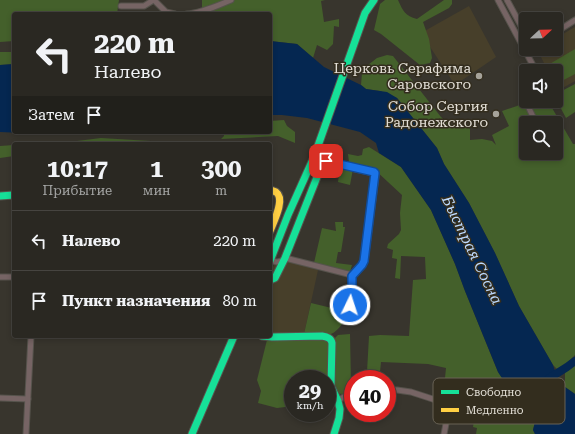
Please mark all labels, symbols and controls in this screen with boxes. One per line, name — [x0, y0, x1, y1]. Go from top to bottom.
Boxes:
north arrow — [519, 12, 563, 56]
map controls — [519, 12, 563, 160]
text: 220 m — [94, 27, 175, 60]
icon: left — [28, 28, 80, 80]
place label: Церковь Серафима Саровского — [334, 60, 471, 92]
text: Налево — [94, 61, 162, 82]
button: sound — [519, 64, 563, 108]
marker: Церковь Серафима Саровского — [474, 71, 484, 81]
place label: Собор Сергия Радонежского — [385, 98, 488, 130]
icon: arrive — [83, 104, 105, 126]
text: Затем — [28, 106, 75, 124]
marker: Собор Сергия Радонежского — [491, 109, 501, 119]
button: search — [519, 116, 563, 160]
pin — [309, 144, 343, 178]
icon: arrive — [315, 150, 337, 172]
text: 10:17 — [47, 155, 108, 183]
text: 1 — [150, 155, 163, 183]
text: 300 — [201, 155, 241, 183]
text: Прибытие — [43, 183, 112, 198]
text: мин — [143, 183, 171, 198]
text: m — [215, 183, 227, 198]
water label: Быстрая Сосна — [437, 192, 506, 307]
icon: left — [28, 230, 50, 252]
text: Налево — [62, 232, 121, 250]
text: 220 m — [213, 232, 256, 250]
position arrow — [329, 284, 371, 326]
icon: arrive — [28, 290, 50, 312]
text: Пункт назначения — [62, 292, 210, 310]
text: 80 m — [222, 292, 257, 310]
speed limit sign: 40 — [344, 370, 396, 422]
legend — [433, 378, 565, 424]
text: 29 — [299, 379, 321, 403]
text: Свободно — [466, 386, 522, 399]
text: km/h — [297, 400, 323, 411]
text: Медленно — [466, 404, 524, 417]

